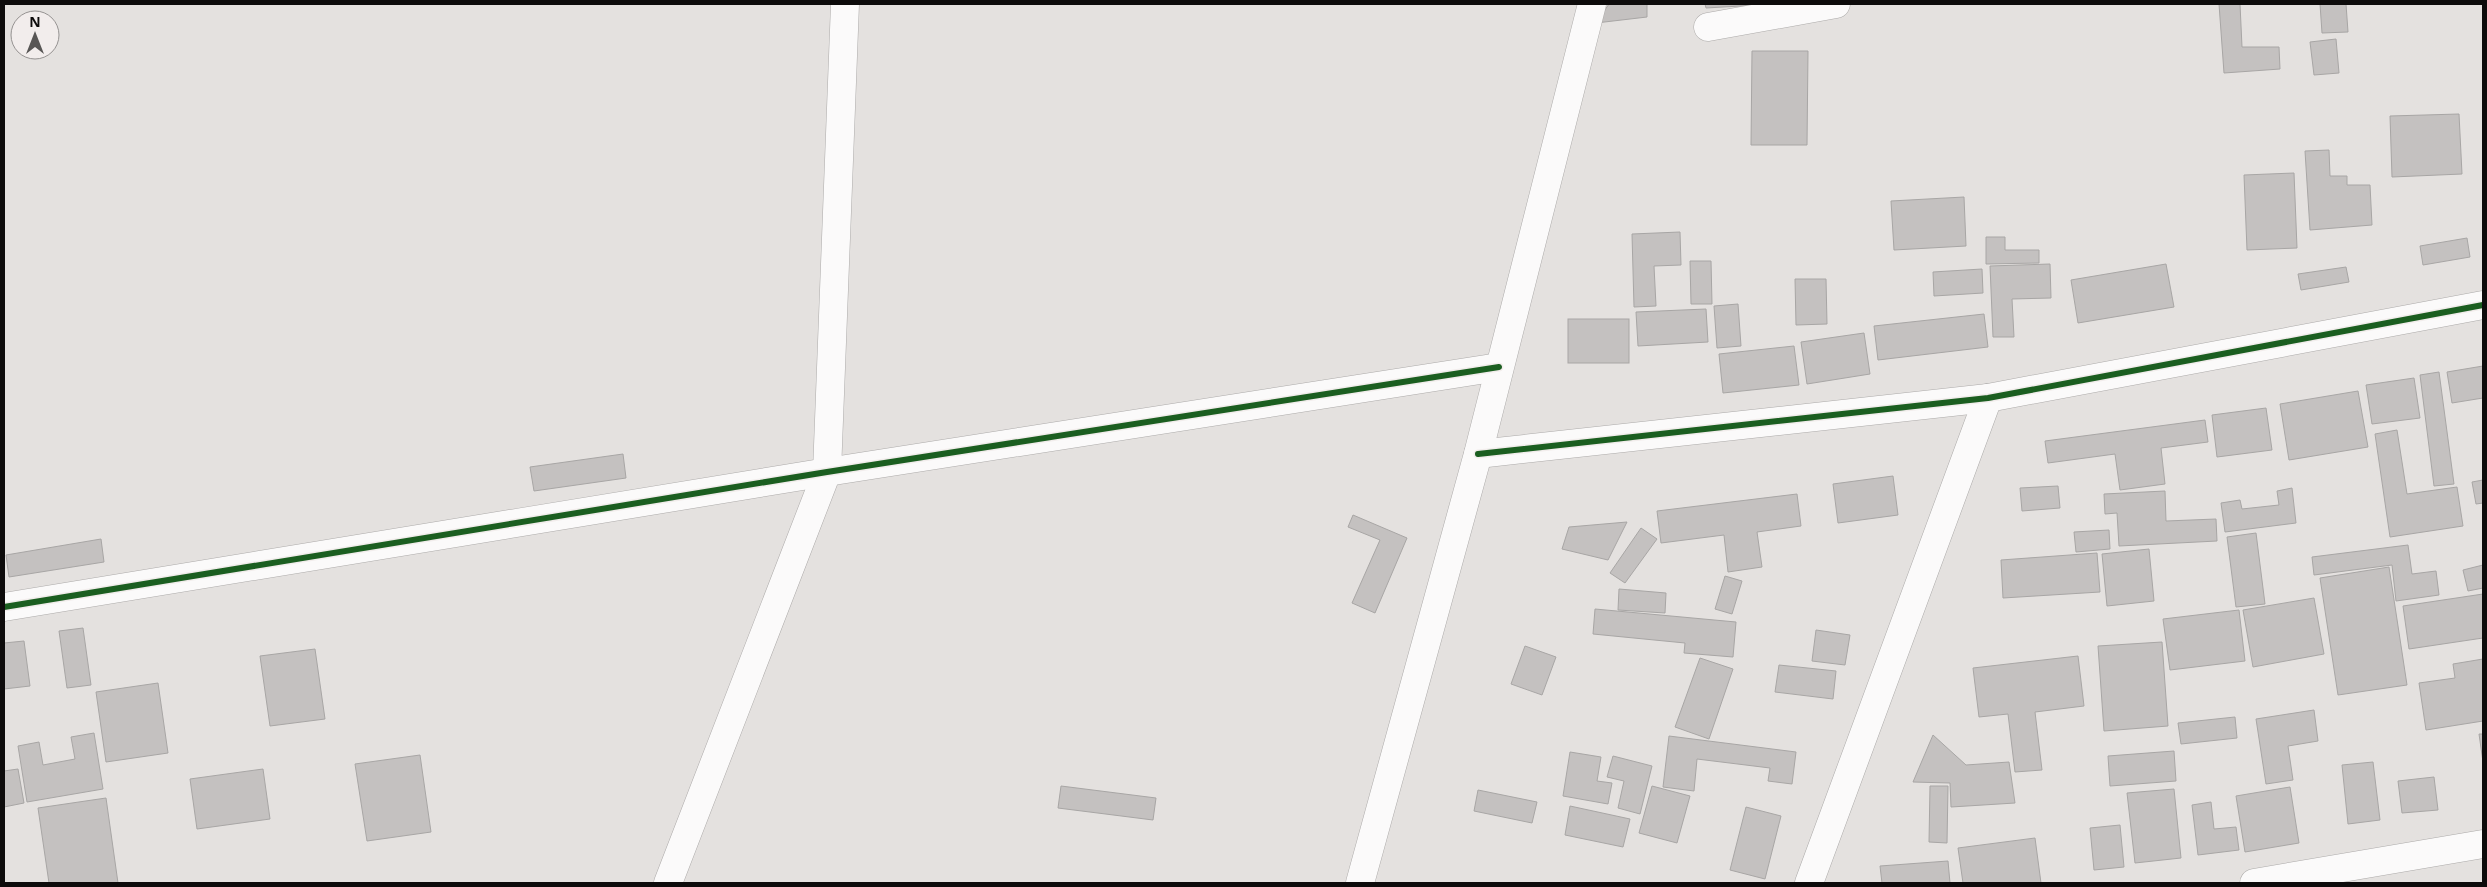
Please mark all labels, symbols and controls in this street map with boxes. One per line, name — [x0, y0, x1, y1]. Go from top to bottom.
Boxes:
north arrow — [10, 10, 60, 60]
text: N — [29, 12, 41, 31]

